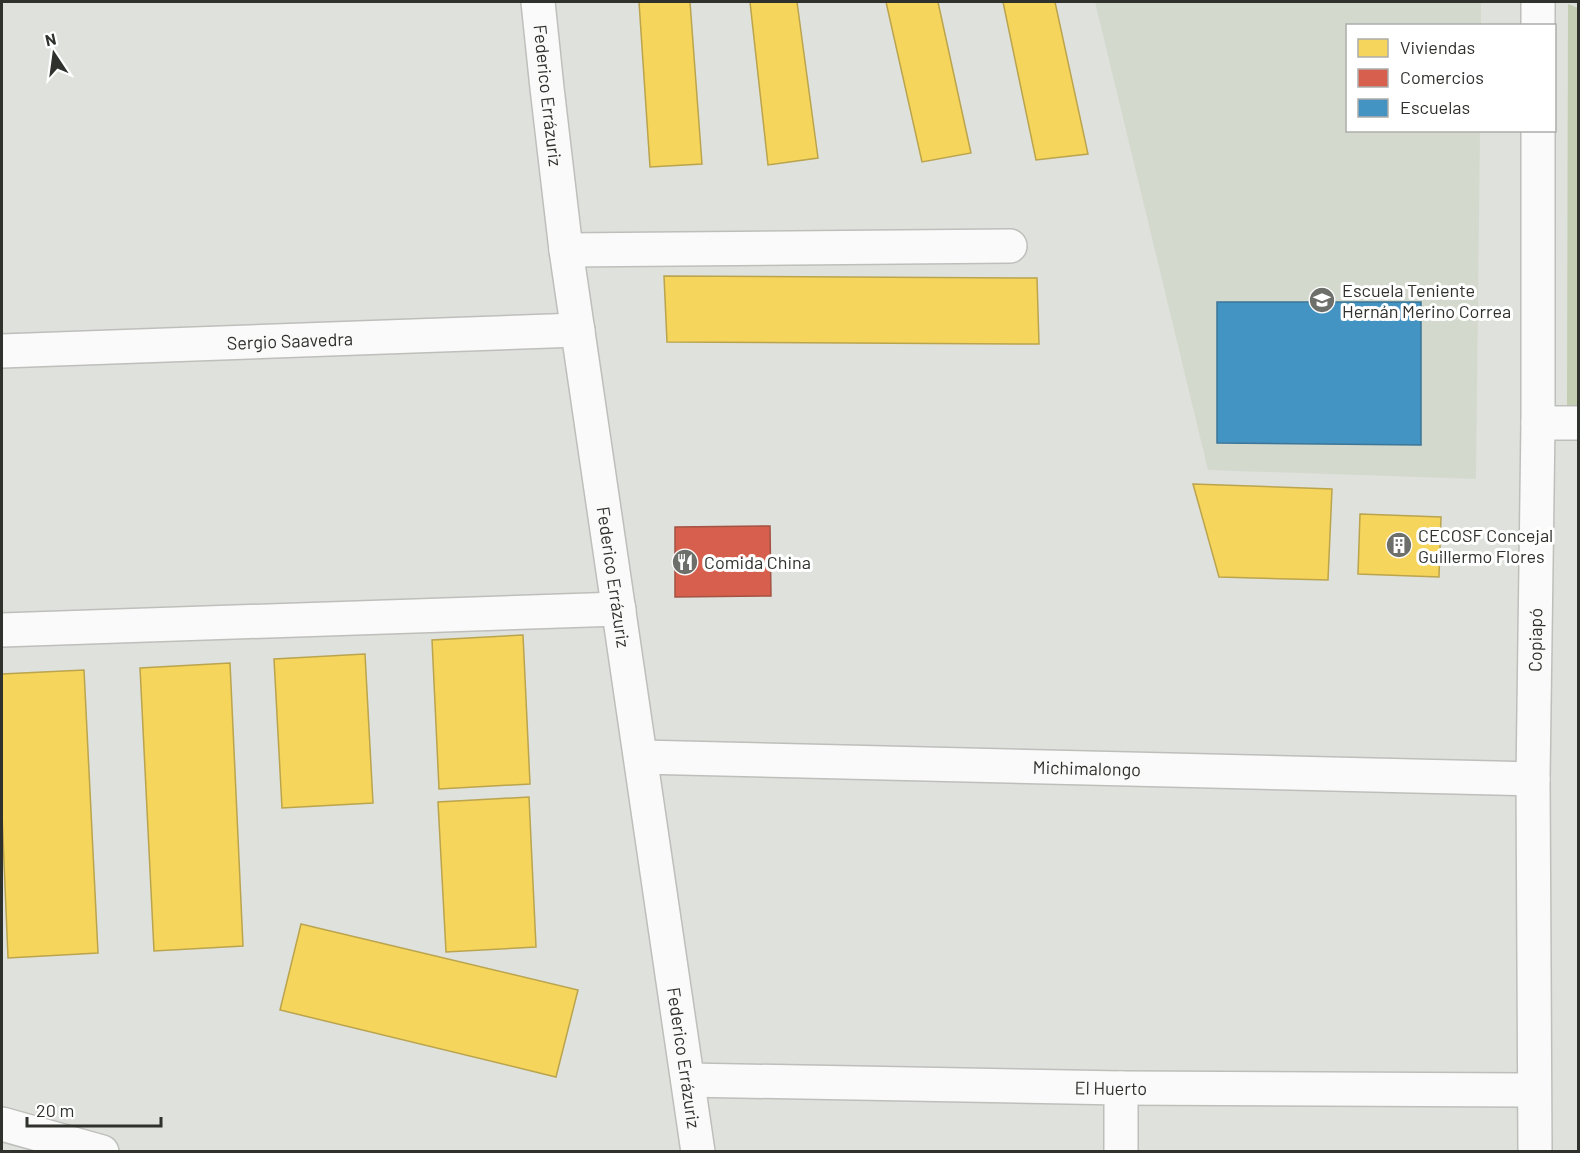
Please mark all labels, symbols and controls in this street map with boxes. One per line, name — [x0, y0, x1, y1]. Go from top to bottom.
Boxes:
street label: Federico Errázuriz — [529, 23, 567, 168]
north arrow — [24, 24, 84, 84]
legend — [1346, 24, 1556, 132]
text: N — [43, 28, 58, 49]
text: Viviendas — [1400, 36, 1475, 58]
text: Comercios — [1400, 66, 1484, 88]
text: Escuelas — [1400, 96, 1470, 118]
place label: Escuela Teniente Hernán Merino Correa — [1342, 279, 1511, 322]
school or university icon: Escuela Teniente Hernán Merino Correa — [1307, 285, 1337, 315]
street label: Sergio Saavedra — [226, 327, 353, 354]
street label: Federico Errázuriz — [593, 505, 635, 649]
place label: CECOSF Concejal Guillermo Flores — [1418, 524, 1553, 567]
building icon: CECOSF Concejal Guillermo Flores — [1384, 530, 1414, 560]
restaurant icon: Comida China — [670, 547, 700, 577]
place label: Comida China — [704, 551, 811, 573]
street label: Copiapó — [1524, 608, 1546, 672]
street label: Michimalongo — [1032, 756, 1141, 780]
street label: Federico Errázuriz — [663, 986, 705, 1130]
street label: El Huerto — [1074, 1076, 1147, 1099]
scale bar — [27, 1090, 160, 1128]
text: 20 m — [36, 1099, 74, 1121]

